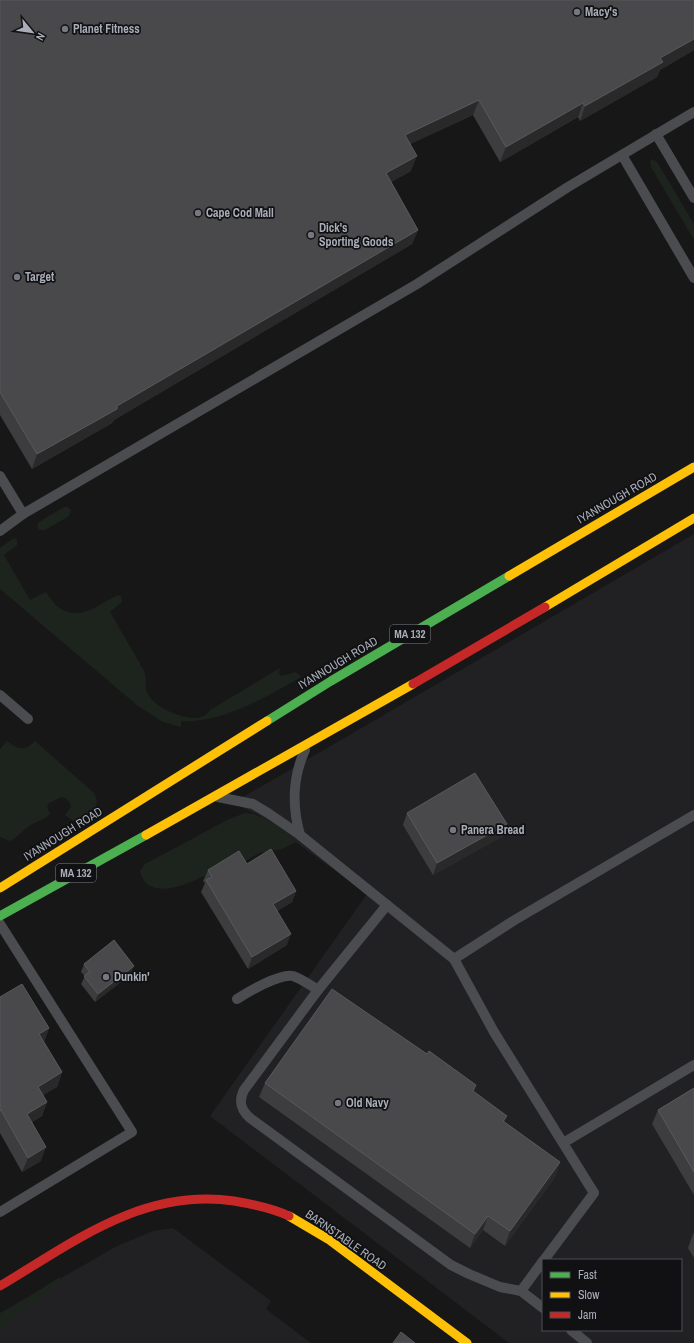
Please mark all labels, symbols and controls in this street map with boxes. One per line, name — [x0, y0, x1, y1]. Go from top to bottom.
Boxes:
place label: Macy's — [585, 4, 618, 20]
marker: Macy's — [572, 7, 582, 17]
north arrow — [12, 12, 52, 52]
place label: Planet Fitness — [73, 21, 140, 37]
marker: Planet Fitness — [60, 24, 70, 34]
text: N — [33, 31, 48, 43]
place label: Cape Cod Mall — [206, 205, 274, 221]
marker: Cape Cod Mall — [193, 208, 203, 218]
place label: Dick's Sporting Goods — [319, 220, 394, 250]
marker: Dick's Sporting Goods — [306, 230, 316, 240]
place label: Target — [25, 269, 55, 285]
marker: Target — [12, 272, 22, 282]
street label: IYANNOUGH ROAD — [574, 469, 660, 527]
road number: MA 132 — [390, 625, 430, 643]
street label: IYANNOUGH ROAD — [295, 633, 381, 693]
street label: IYANNOUGH ROAD — [21, 803, 105, 865]
place label: Panera Bread — [461, 822, 524, 838]
marker: Panera Bread — [448, 825, 458, 835]
road number: MA 132 — [56, 864, 96, 882]
place label: Dunkin' — [114, 969, 150, 985]
marker: Dunkin' — [101, 972, 111, 982]
place label: Old Navy — [346, 1095, 389, 1111]
marker: Old Navy — [333, 1098, 343, 1108]
street label: BARNSTABLE ROAD — [302, 1206, 390, 1274]
legend — [542, 1259, 682, 1331]
text: Fast — [578, 1267, 597, 1283]
text: Slow — [578, 1287, 600, 1303]
text: Jam — [578, 1307, 597, 1323]

